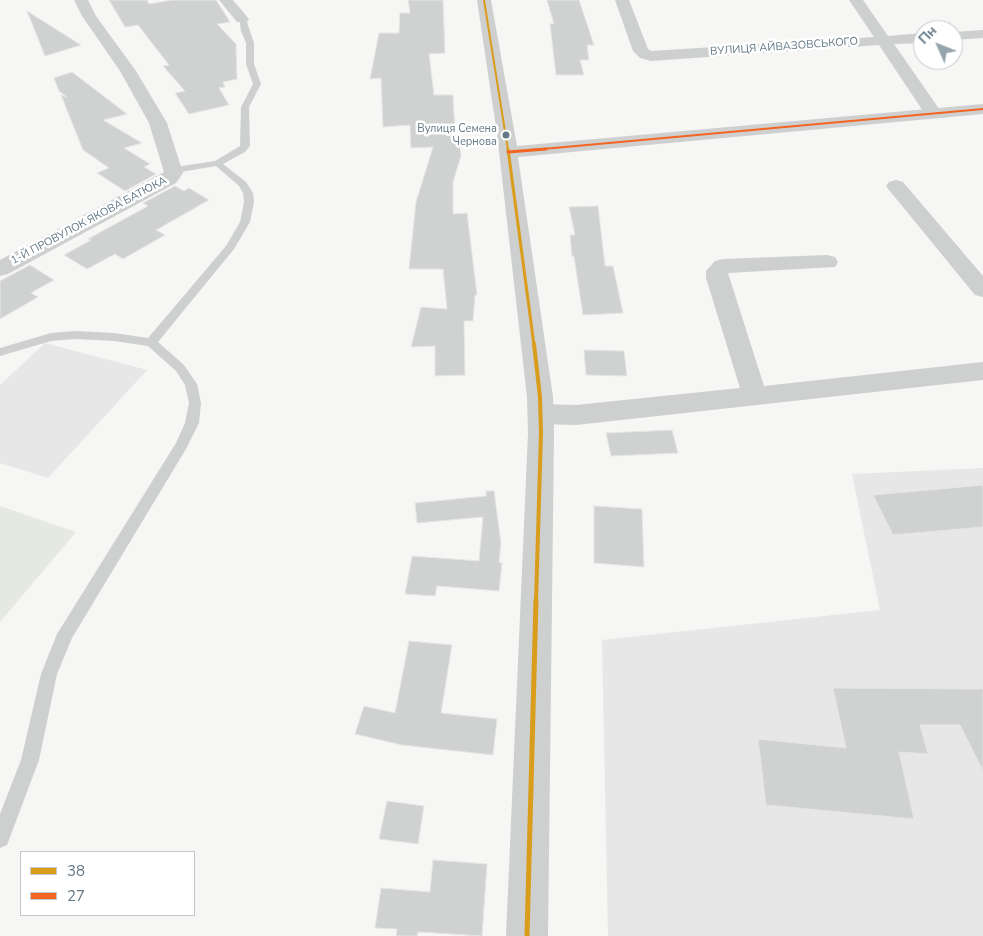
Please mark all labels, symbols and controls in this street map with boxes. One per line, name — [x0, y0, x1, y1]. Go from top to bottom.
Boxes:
north arrow — [913, 20, 963, 70]
text: Пн — [914, 21, 941, 48]
street label: ВУЛИЦЯ АЙВАЗОВСЬКОГО — [710, 35, 858, 59]
place label: Вулиця Семена Чернова — [417, 122, 497, 148]
marker: Вулиця Семена Чернова — [501, 130, 511, 140]
street label: 1-Й ПРОВУЛОК ЯКОВА БАТЮКА — [9, 174, 169, 268]
legend — [20, 851, 195, 916]
text: 38 — [67, 861, 85, 881]
text: 27 — [67, 886, 85, 906]

